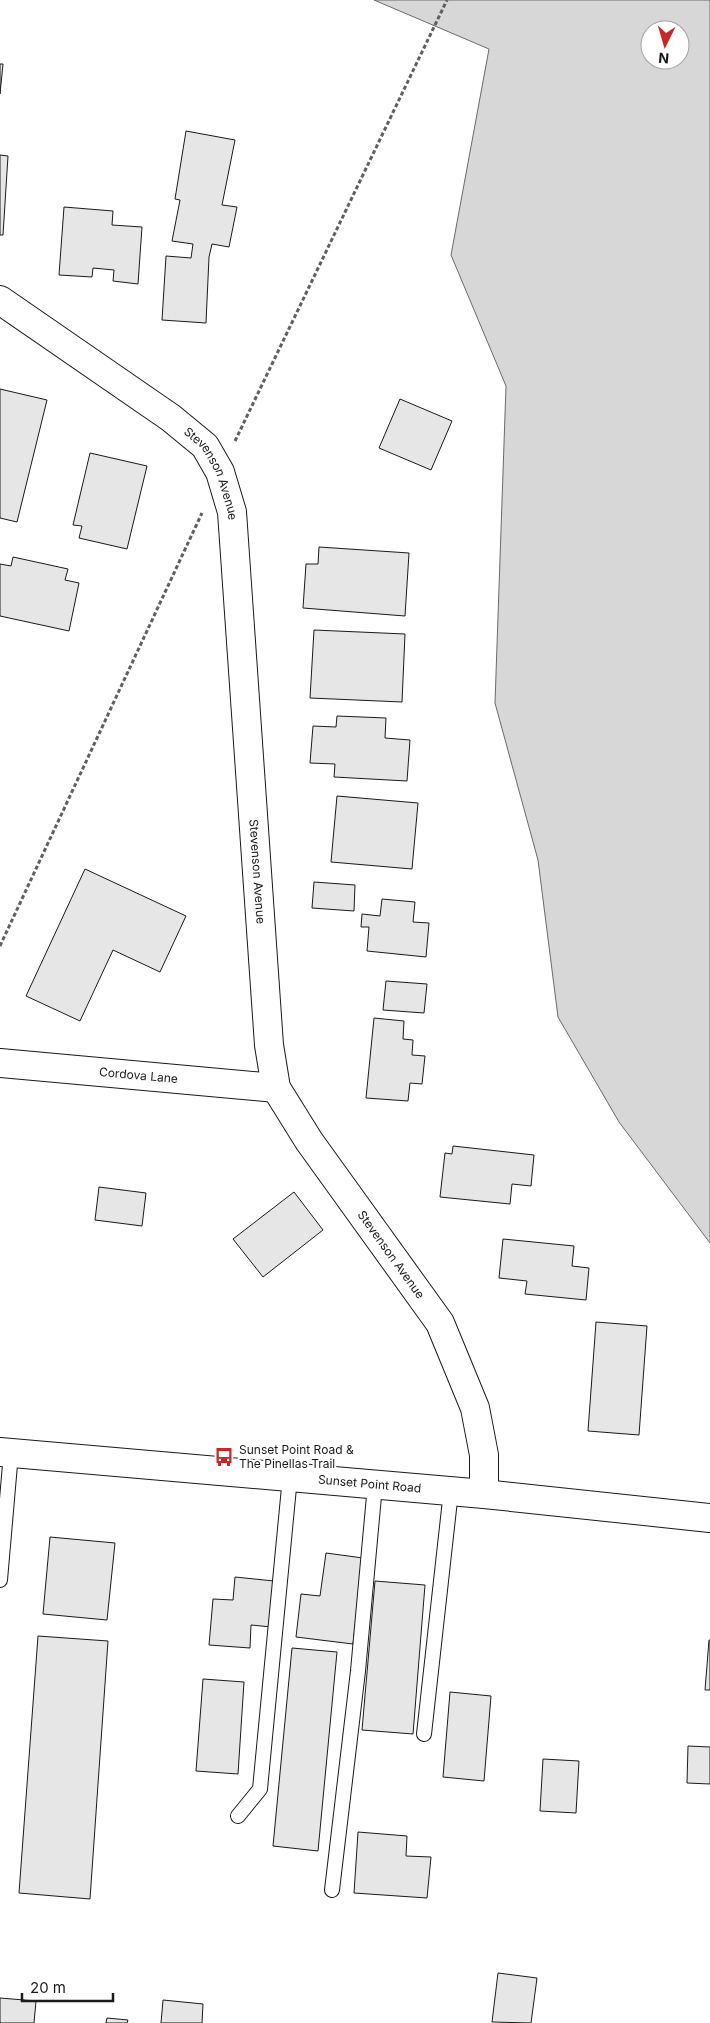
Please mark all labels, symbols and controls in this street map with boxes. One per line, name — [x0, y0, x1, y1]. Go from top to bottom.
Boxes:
north arrow — [640, 20, 690, 70]
text: N — [658, 50, 670, 67]
street label: Stevenson Avenue — [181, 424, 241, 520]
street label: Stevenson Avenue — [246, 819, 269, 924]
street label: Cordova Lane — [98, 1064, 179, 1086]
street label: Stevenson Avenue — [354, 1207, 428, 1301]
place label: Sunset Point Road & The Pinellas Trail — [239, 1442, 354, 1471]
bus stop icon: Sunset Point Road & The Pinellas Trail — [213, 1446, 235, 1468]
street label: Sunset Point Road — [317, 1472, 422, 1496]
scale bar — [22, 1970, 114, 2002]
text: 20 m — [30, 1978, 66, 1997]

